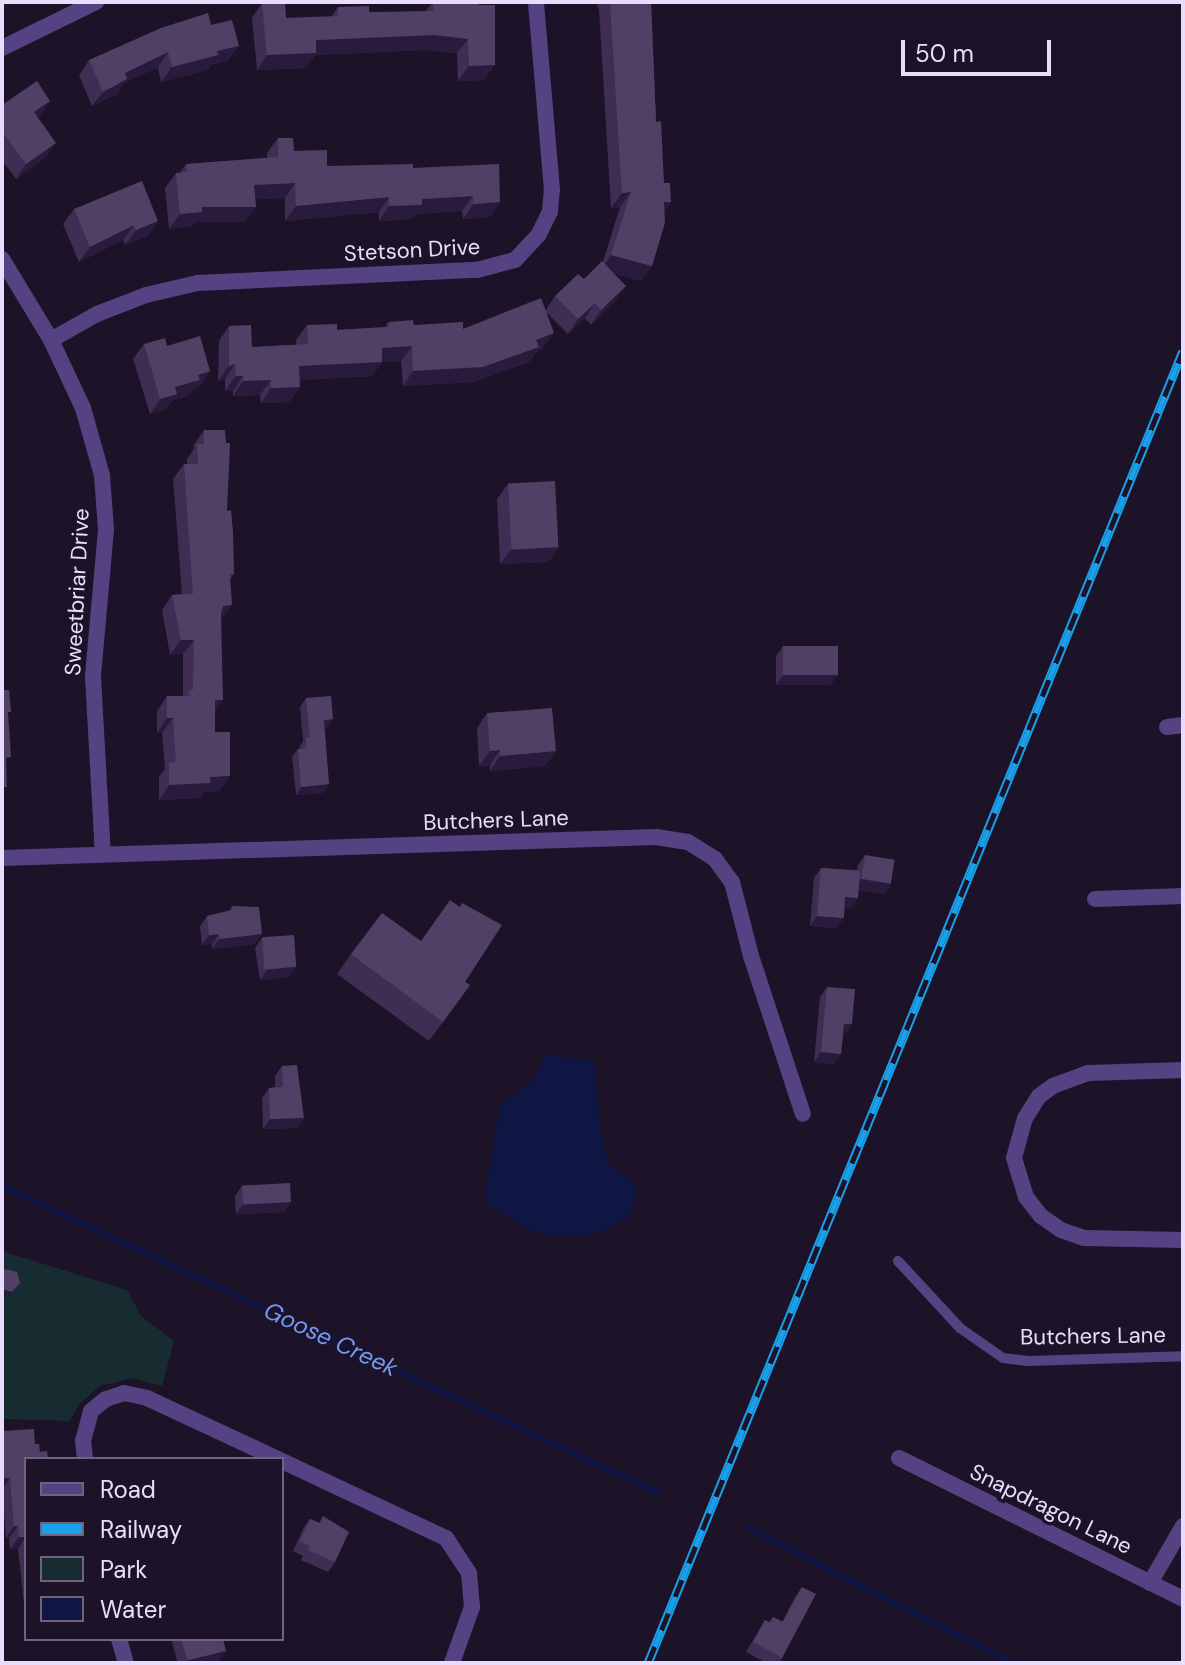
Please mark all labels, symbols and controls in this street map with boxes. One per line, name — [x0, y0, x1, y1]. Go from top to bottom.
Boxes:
scale bar — [905, 24, 1055, 74]
text: 50 m — [915, 38, 974, 69]
street label: Stetson Drive — [343, 233, 481, 267]
street label: Sweetbriar Drive — [59, 508, 95, 676]
street label: Butchers Lane — [423, 804, 569, 836]
water label: Goose Creek — [259, 1295, 403, 1383]
street label: Butchers Lane — [1020, 1322, 1166, 1350]
legend — [24, 1457, 284, 1641]
street label: Snapdragon Lane — [966, 1458, 1136, 1560]
text: Road — [100, 1474, 156, 1505]
text: Railway — [100, 1514, 182, 1545]
text: Park — [100, 1554, 147, 1585]
text: Water — [100, 1594, 166, 1625]

